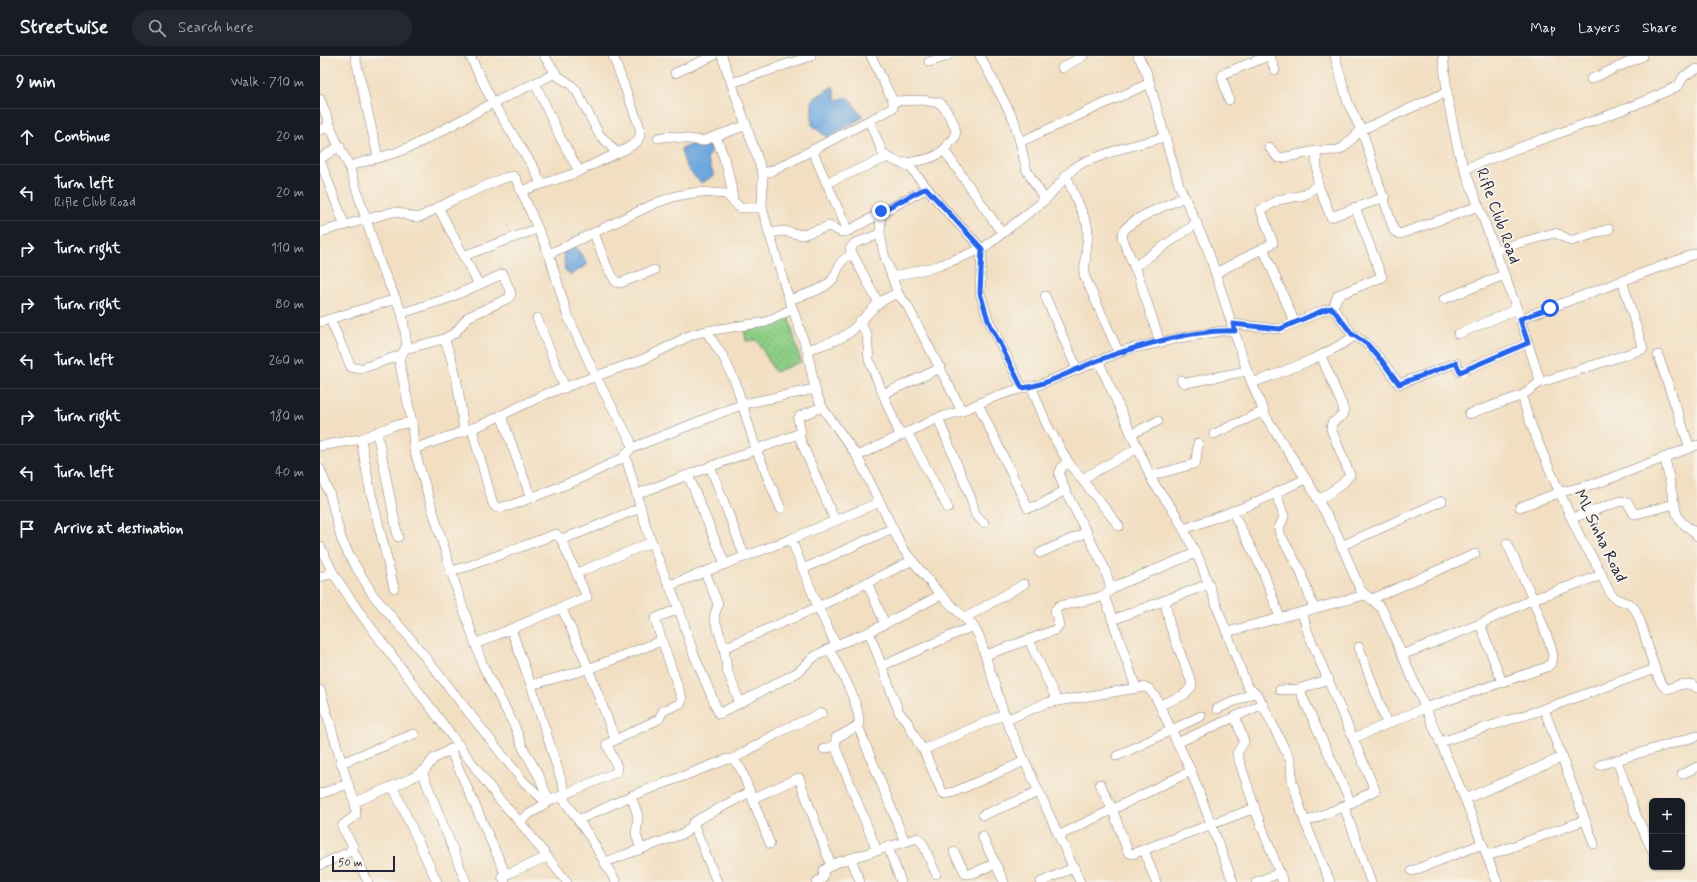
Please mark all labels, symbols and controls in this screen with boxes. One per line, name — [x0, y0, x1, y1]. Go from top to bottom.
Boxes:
search box — [132, 10, 412, 46]
text: Streetwise — [20, 15, 108, 40]
icon: search — [146, 17, 168, 39]
text: Search here — [178, 18, 254, 38]
text: Map — [1530, 19, 1556, 37]
text: Layers — [1578, 19, 1620, 37]
text: Share — [1642, 19, 1677, 37]
text: 9 min — [16, 71, 56, 93]
text: Walk · 710 m — [231, 74, 304, 91]
icon: ahead — [16, 126, 38, 148]
text: Continue — [54, 127, 110, 147]
text: 20 m — [276, 128, 304, 145]
street label: Rifle Club Road — [1471, 165, 1525, 267]
text: Turn left — [54, 174, 114, 194]
icon: left — [16, 182, 38, 204]
text: 20 m — [276, 184, 304, 201]
text: Rifle Club Road — [54, 194, 136, 211]
route end — [872, 202, 890, 220]
icon: right — [16, 238, 38, 260]
text: Turn right — [54, 239, 121, 259]
text: 110 m — [271, 240, 304, 257]
icon: right — [16, 294, 38, 316]
text: Turn right — [54, 295, 121, 315]
text: 80 m — [275, 296, 304, 313]
route start — [1541, 299, 1559, 317]
icon: left — [16, 350, 38, 372]
text: Turn left — [54, 351, 114, 371]
text: 260 m — [269, 352, 304, 369]
icon: right — [16, 406, 38, 428]
text: Turn right — [54, 407, 121, 427]
text: 180 m — [269, 408, 304, 425]
icon: left — [16, 462, 38, 484]
text: Turn left — [54, 463, 114, 483]
text: 40 m — [275, 464, 304, 481]
street label: ML Sinha Road — [1569, 486, 1631, 586]
icon: arrive — [16, 518, 38, 540]
text: Arrive at destination — [54, 519, 183, 539]
map controls — [1649, 798, 1685, 870]
button: + — [1649, 798, 1685, 834]
button: − — [1649, 834, 1685, 870]
scale bar — [332, 854, 395, 873]
text: 50 m — [338, 856, 363, 870]

